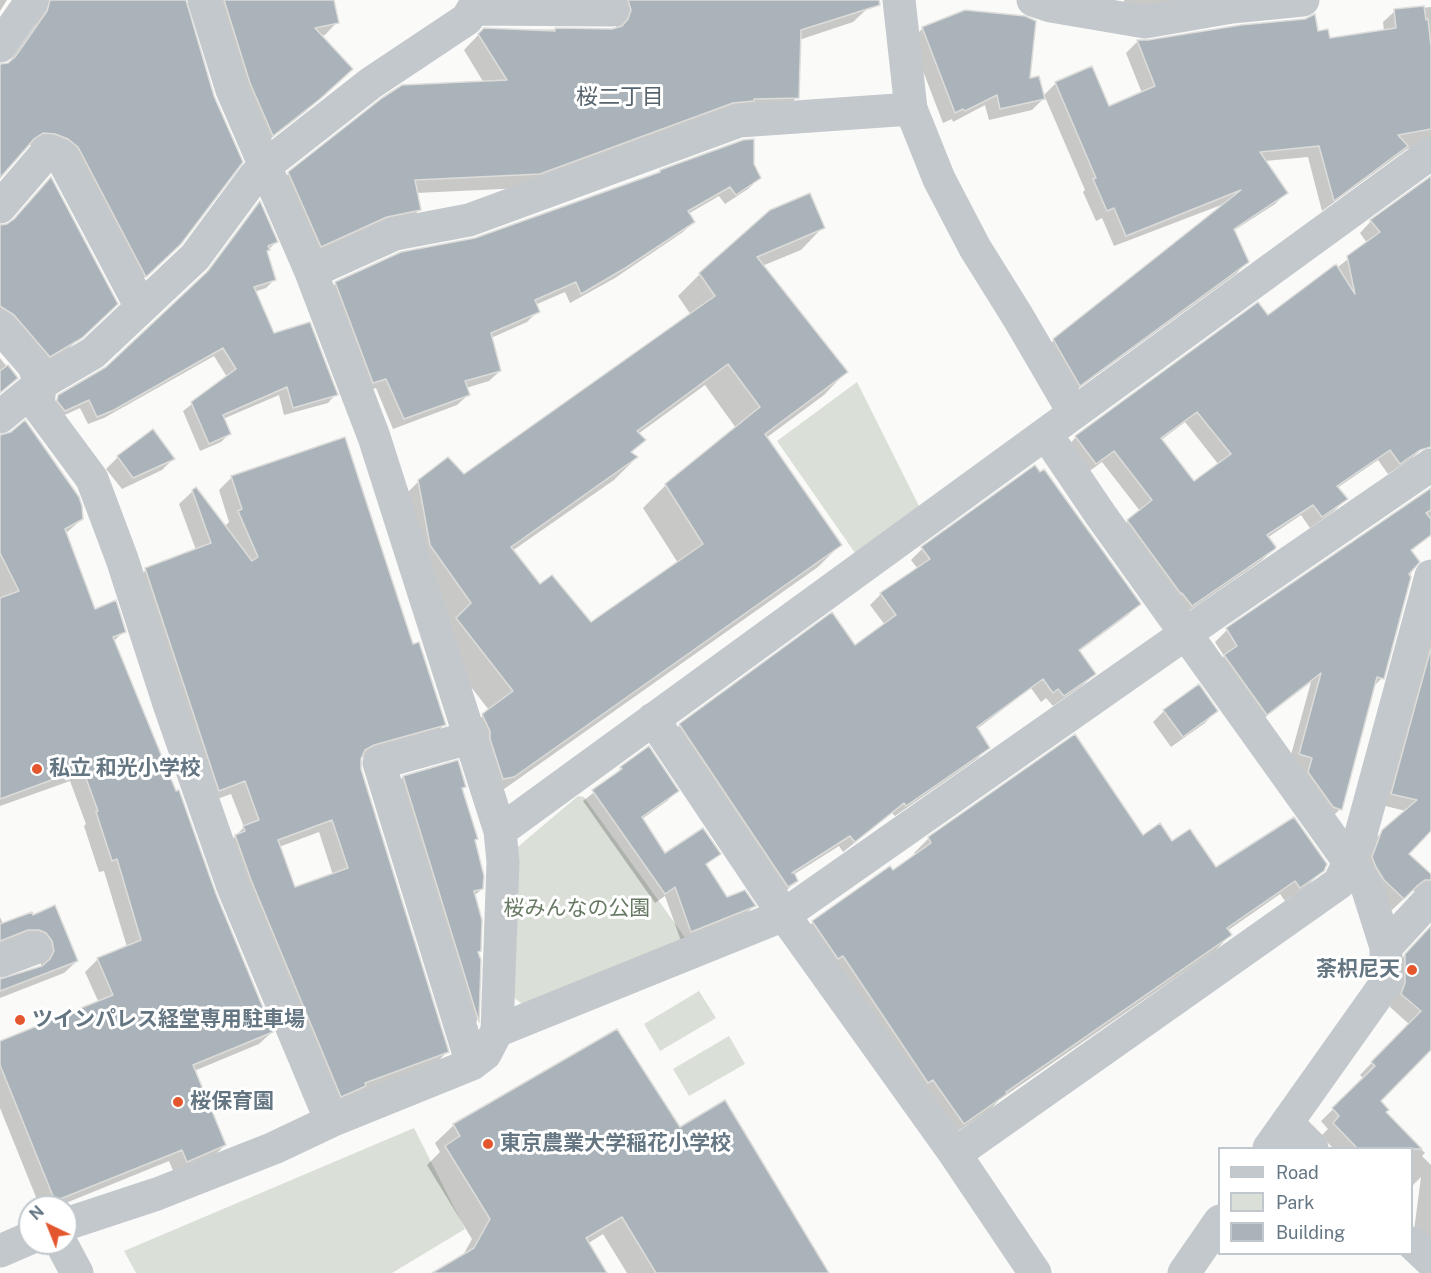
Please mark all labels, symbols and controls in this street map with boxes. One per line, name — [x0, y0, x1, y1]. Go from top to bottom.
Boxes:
district label: 桜二丁目 — [576, 84, 664, 110]
place label: 私立 和光小学校 — [49, 756, 201, 782]
marker: 私立 和光小学校 — [30, 762, 44, 776]
park label: 桜みんなの公園 — [504, 896, 650, 922]
place label: 荼枳尼天 — [1316, 957, 1400, 983]
marker: 荼枳尼天 — [1405, 963, 1419, 977]
place label: ツインパレス経堂専用駐車場 — [32, 1007, 305, 1033]
marker: ツインパレス経堂専用駐車場 — [13, 1013, 27, 1027]
place label: 桜保育園 — [190, 1089, 274, 1115]
marker: 桜保育園 — [171, 1095, 185, 1109]
place label: 東京農業大学稲花小学校 — [500, 1131, 731, 1157]
marker: 東京農業大学稲花小学校 — [481, 1137, 495, 1151]
legend — [1218, 1147, 1413, 1255]
text: Road — [1276, 1162, 1319, 1183]
text: Park — [1276, 1192, 1314, 1213]
north arrow — [18, 1195, 78, 1255]
text: N — [26, 1202, 48, 1224]
text: Building — [1276, 1222, 1345, 1243]

